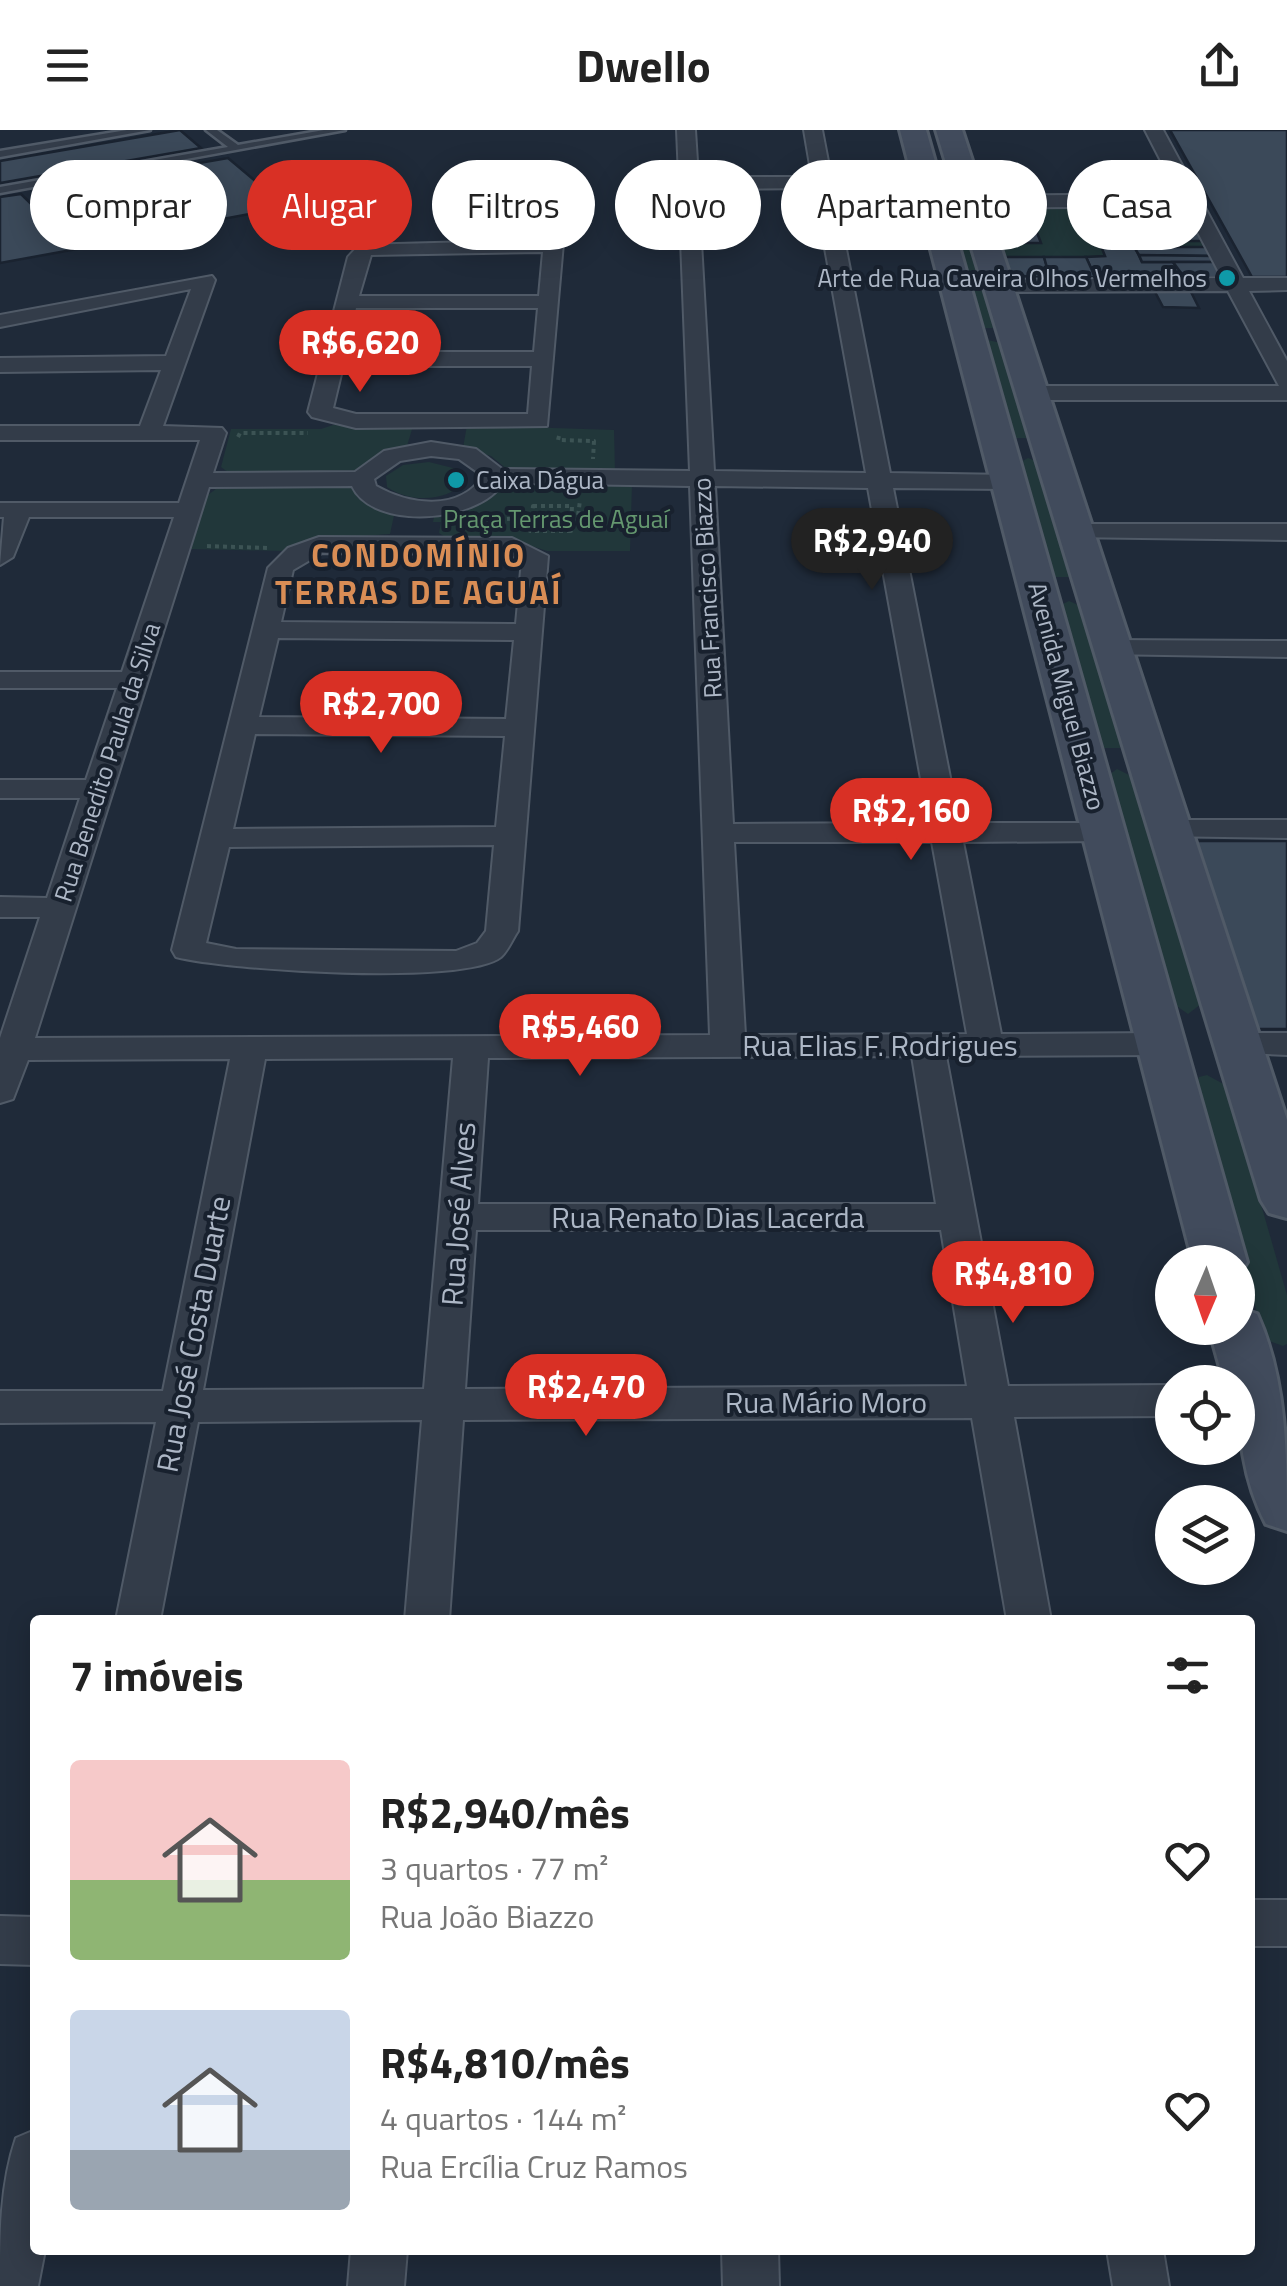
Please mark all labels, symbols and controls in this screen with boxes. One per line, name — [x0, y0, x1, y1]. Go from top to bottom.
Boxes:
text: Dwello — [576, 31, 711, 99]
icon: menu — [40, 38, 95, 93]
icon: share — [1192, 38, 1247, 93]
chip: Comprar — [30, 160, 227, 250]
chip: Alugar — [247, 160, 412, 250]
chip: Filtros — [432, 160, 595, 250]
chip: Novo — [615, 160, 761, 250]
chip: Apartamento — [781, 160, 1047, 250]
chip: Casa — [1067, 160, 1207, 250]
place label: Arte de Rua Caveira Olhos Vermelhos — [817, 259, 1207, 297]
marker: Arte de Rua Caveira Olhos Vermelhos — [1216, 267, 1238, 289]
pin: R$6,620 — [268, 310, 452, 395]
text: R$6,620 — [301, 318, 419, 366]
place label: Caixa Dágua — [476, 461, 605, 499]
marker: Caixa Dágua — [445, 469, 467, 491]
street label: Rua Francisco Biazzo — [682, 477, 732, 699]
park label: Praça Terras de Aguaí — [443, 500, 670, 538]
pin: R$2,940 — [780, 508, 964, 593]
text: R$2,940 — [813, 516, 931, 564]
district label: CONDOMÍNIO TERRAS DE AGUAÍ — [275, 531, 563, 616]
street label: Avenida Miguel Biazzo — [1018, 578, 1116, 814]
street label: Rua Benedito Paula da Silva — [44, 617, 170, 907]
pin: R$2,700 — [289, 671, 473, 756]
text: R$2,700 — [322, 679, 440, 727]
pin: R$2,160 — [819, 778, 1003, 863]
text: R$2,160 — [852, 786, 970, 834]
pin: R$5,460 — [488, 994, 672, 1079]
text: R$5,460 — [521, 1002, 639, 1050]
street label: Rua Elias F. Rodrigues — [742, 1022, 1018, 1068]
street label: Rua José Alves — [429, 1121, 487, 1307]
street label: Rua José Costa Duarte — [144, 1192, 242, 1476]
street label: Rua Renato Dias Lacerda — [551, 1194, 865, 1240]
pin: R$4,810 — [921, 1241, 1105, 1326]
north arrow — [1155, 1245, 1255, 1345]
map controls — [1155, 1245, 1255, 1585]
text: R$4,810 — [954, 1249, 1072, 1297]
pin: R$2,470 — [494, 1354, 678, 1439]
text: R$2,470 — [527, 1362, 645, 1410]
button: locate — [1155, 1365, 1255, 1465]
street label: Rua Mário Moro — [725, 1379, 927, 1425]
button: layers — [1155, 1485, 1255, 1585]
text: 7 imóveis — [70, 1643, 244, 1707]
icon: filters — [1160, 1648, 1215, 1703]
text: R$2,940/mês — [380, 1780, 630, 1844]
icon: home — [150, 1800, 270, 1920]
icon: heart — [1160, 1833, 1215, 1888]
text: 3 quartos · 77 m² — [380, 1844, 609, 1892]
text: Rua João Biazzo — [380, 1892, 594, 1940]
text: R$4,810/mês — [380, 2030, 630, 2094]
icon: home — [150, 2050, 270, 2170]
icon: heart — [1160, 2083, 1215, 2138]
text: 4 quartos · 144 m² — [380, 2094, 626, 2142]
text: Rua Ercília Cruz Ramos — [380, 2142, 688, 2190]

